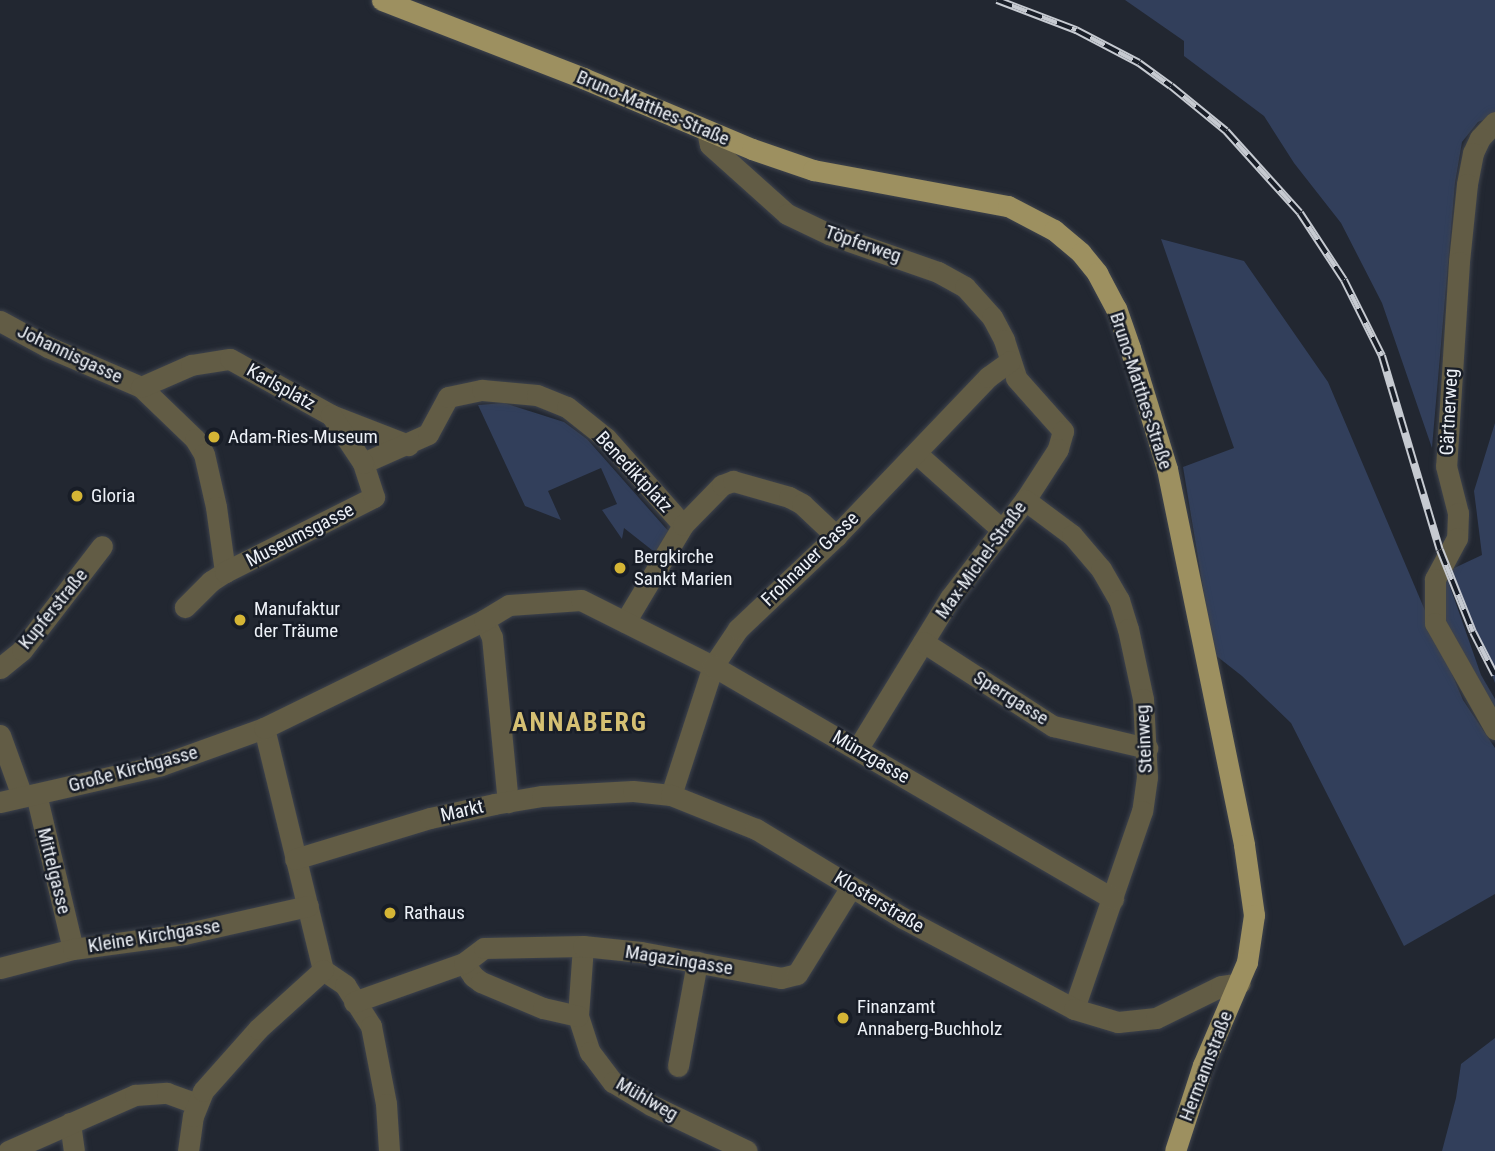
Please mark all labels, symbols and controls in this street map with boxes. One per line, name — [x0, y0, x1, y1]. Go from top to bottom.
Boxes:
street label: Bruno-Matthes-Straße — [573, 66, 733, 150]
street label: Töpferweg — [822, 220, 904, 268]
street label: Bruno-Matthes-Straße — [1105, 310, 1177, 472]
street label: Johannisgasse — [14, 320, 126, 388]
street label: Karlsplatz — [243, 359, 319, 415]
street label: Gärtnerweg — [1435, 368, 1463, 456]
place label: Adam-Ries-Museum — [228, 426, 378, 448]
street label: Benediktplatz — [591, 427, 677, 517]
marker: Adam-Ries-Museum — [206, 429, 222, 445]
place label: Gloria — [91, 485, 135, 507]
marker: Gloria — [69, 488, 85, 504]
street label: Max-Michel-Straße — [931, 497, 1031, 623]
street label: Museumsgasse — [242, 498, 358, 572]
street label: Frohnauer Gasse — [757, 507, 863, 611]
place label: Bergkirche Sankt Marien — [634, 546, 732, 590]
marker: Bergkirche Sankt Marien — [612, 560, 628, 576]
street label: Kupferstraße — [14, 564, 92, 654]
place label: Manufaktur der Träume — [254, 598, 340, 642]
marker: Manufaktur der Träume — [232, 612, 248, 628]
street label: Sperrgasse — [969, 666, 1053, 730]
street label: Steinweg — [1131, 704, 1157, 774]
district label: ANNABERG — [513, 707, 647, 739]
street label: Münzgasse — [828, 726, 914, 788]
street label: Große Kirchgasse — [66, 741, 200, 797]
street label: Markt — [438, 795, 486, 827]
street label: Mittelgasse — [32, 826, 76, 916]
street label: Klosterstraße — [830, 866, 928, 938]
place label: Rathaus — [404, 902, 465, 924]
marker: Rathaus — [382, 905, 398, 921]
street label: Kleine Kirchgasse — [86, 914, 222, 958]
street label: Magazingasse — [624, 940, 734, 980]
place label: Finanzamt Annaberg-Buchholz — [857, 996, 1002, 1040]
street label: Hermannstraße — [1175, 1008, 1237, 1124]
marker: Finanzamt Annaberg-Buchholz — [835, 1010, 851, 1026]
street label: Mühlweg — [612, 1072, 682, 1126]

